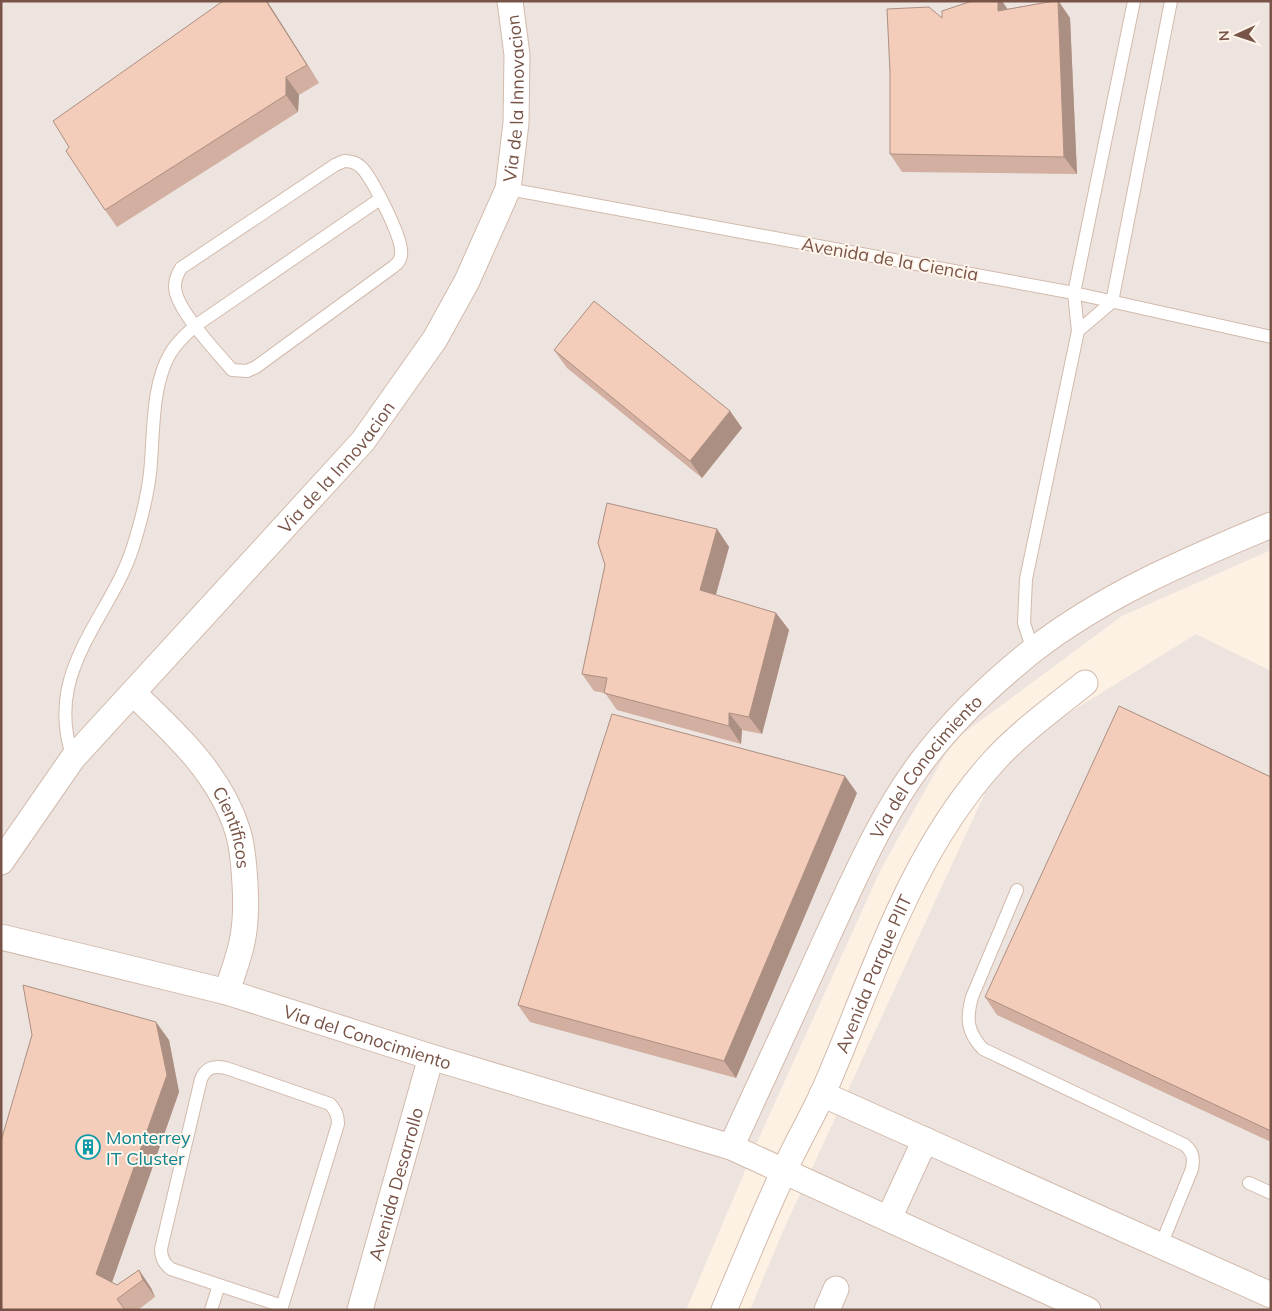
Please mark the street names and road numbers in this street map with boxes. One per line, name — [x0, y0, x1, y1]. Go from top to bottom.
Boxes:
street label: Via de la Innovacion — [497, 13, 529, 183]
street label: Avenida de la Ciencia — [800, 232, 980, 286]
street label: Via de la Innovacion — [273, 396, 399, 538]
street label: Via del Conocimiento — [865, 689, 987, 843]
street label: Cientificos — [208, 782, 256, 870]
street label: Avenida Parque PIIT — [830, 891, 917, 1056]
street label: Via del Conocimiento — [281, 999, 454, 1074]
street label: Avenida Desarrollo — [363, 1105, 428, 1263]

